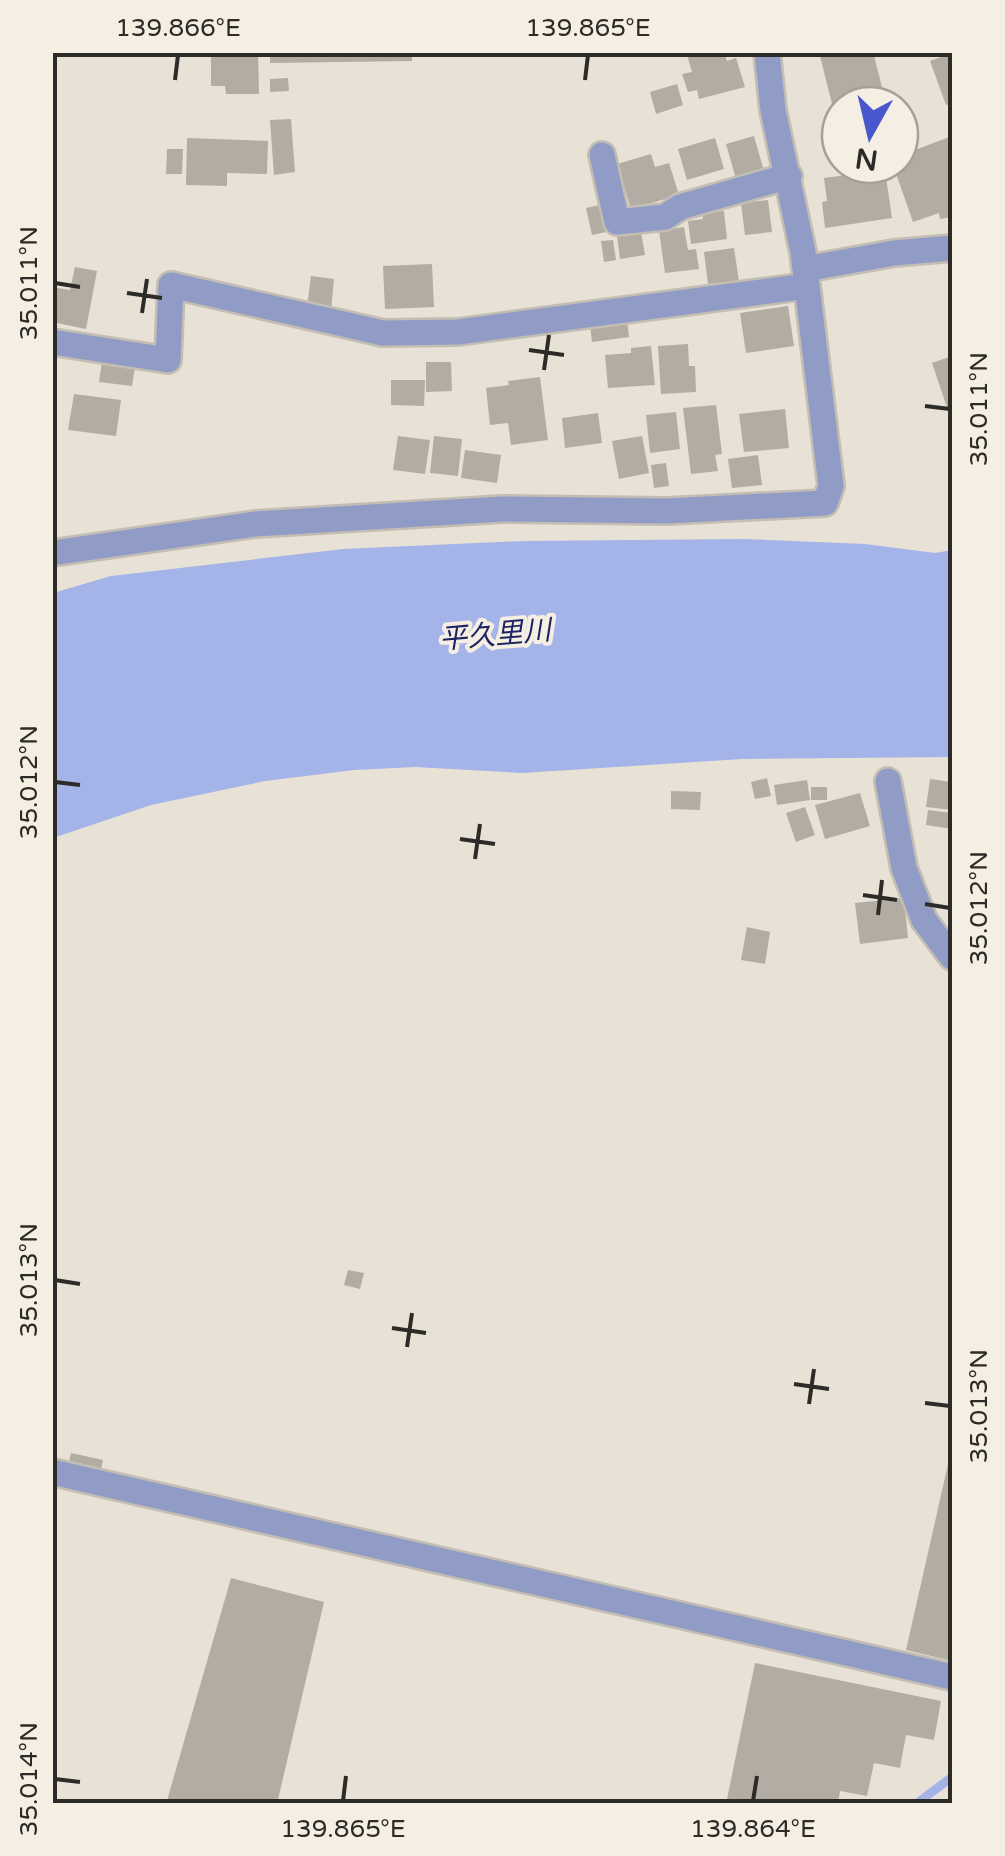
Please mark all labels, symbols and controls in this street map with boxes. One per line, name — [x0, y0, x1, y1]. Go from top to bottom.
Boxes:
text: 139.866°E — [115, 13, 241, 43]
text: 139.865°E — [525, 13, 651, 43]
north arrow — [820, 85, 920, 185]
text: N — [853, 140, 880, 177]
text: 35.011°N — [14, 226, 44, 340]
text: 35.011°N — [964, 352, 994, 466]
water label: 平久里川 — [438, 613, 555, 657]
text: 35.012°N — [14, 725, 44, 839]
text: 35.012°N — [964, 851, 994, 965]
text: 35.013°N — [14, 1223, 44, 1337]
text: 35.013°N — [964, 1349, 994, 1463]
text: 35.014°N — [14, 1722, 44, 1836]
text: 139.865°E — [280, 1814, 406, 1844]
text: 139.864°E — [690, 1814, 816, 1844]

